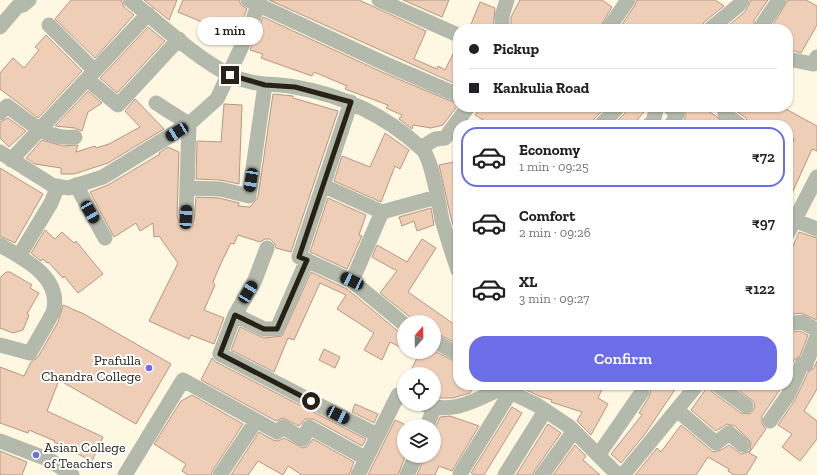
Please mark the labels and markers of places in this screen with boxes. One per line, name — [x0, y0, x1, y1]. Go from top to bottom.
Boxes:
place label: Prafulla Chandra College — [41, 352, 141, 385]
marker: Prafulla Chandra College — [144, 363, 154, 373]
place label: Asian College of Teachers — [44, 439, 126, 472]
marker: Asian College of Teachers — [31, 450, 41, 460]

